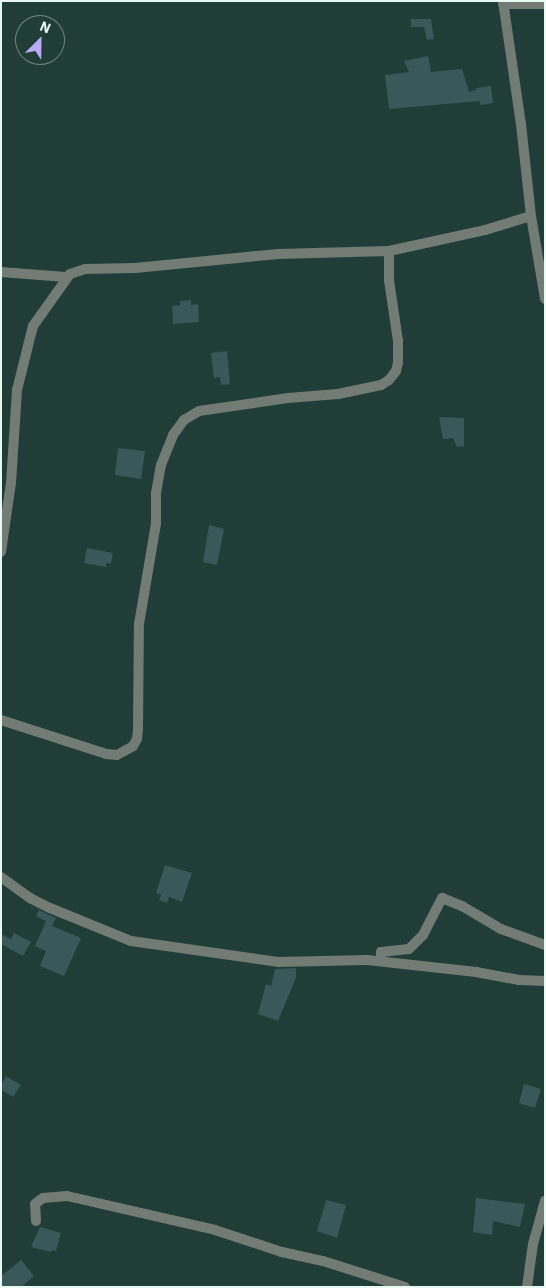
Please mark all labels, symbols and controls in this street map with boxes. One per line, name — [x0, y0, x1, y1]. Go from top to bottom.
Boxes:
north arrow — [15, 15, 65, 65]
text: N — [37, 17, 54, 37]

